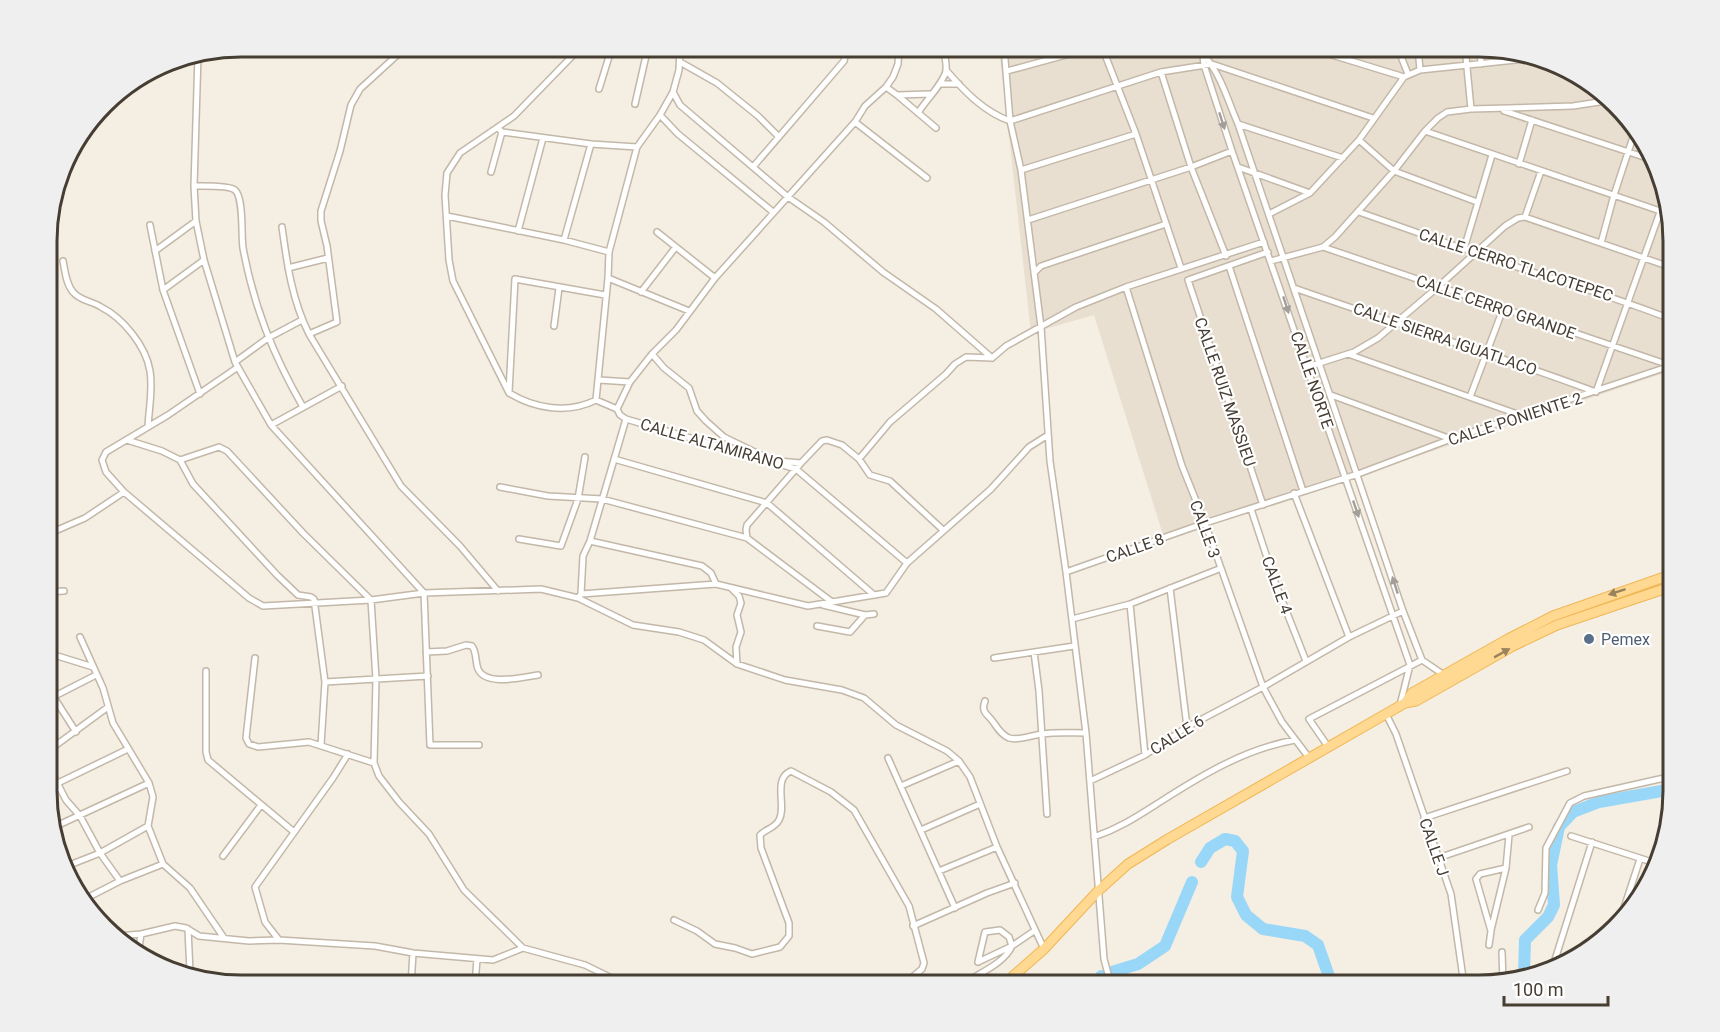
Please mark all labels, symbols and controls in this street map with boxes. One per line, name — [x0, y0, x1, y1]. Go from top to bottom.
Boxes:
one-way arrow — [1218, 112, 1228, 130]
street label: CALLE CERRO TLACOTEPEC — [1416, 225, 1616, 305]
street label: CALLE CERRO GRANDE — [1414, 271, 1578, 343]
one-way arrow — [1282, 296, 1292, 314]
street label: CALLE SIERRA IGUATLACO — [1351, 299, 1539, 379]
street label: CALLE RUIZ MASSIEU — [1191, 315, 1259, 469]
street label: CALLE NORTE — [1287, 329, 1337, 431]
street label: CALLE PONIENTE 2 — [1446, 388, 1584, 450]
street label: CALLE ALTAMIRANO — [638, 414, 786, 474]
street label: CALLE 3 — [1186, 497, 1224, 561]
one-way arrow — [1352, 500, 1362, 518]
street label: CALLE 8 — [1103, 529, 1167, 567]
street label: CALLE 4 — [1258, 553, 1296, 617]
one-way arrow — [1390, 576, 1399, 594]
one-way arrow — [1608, 588, 1626, 598]
place label: Pemex — [1601, 630, 1650, 649]
marker: Pemex — [1582, 632, 1596, 646]
one-way arrow — [1494, 648, 1511, 658]
street label: CALLE 6 — [1146, 711, 1208, 759]
street label: CALLE J — [1415, 816, 1453, 878]
scale bar — [1504, 969, 1608, 1007]
text: 100 m — [1513, 979, 1564, 1000]

